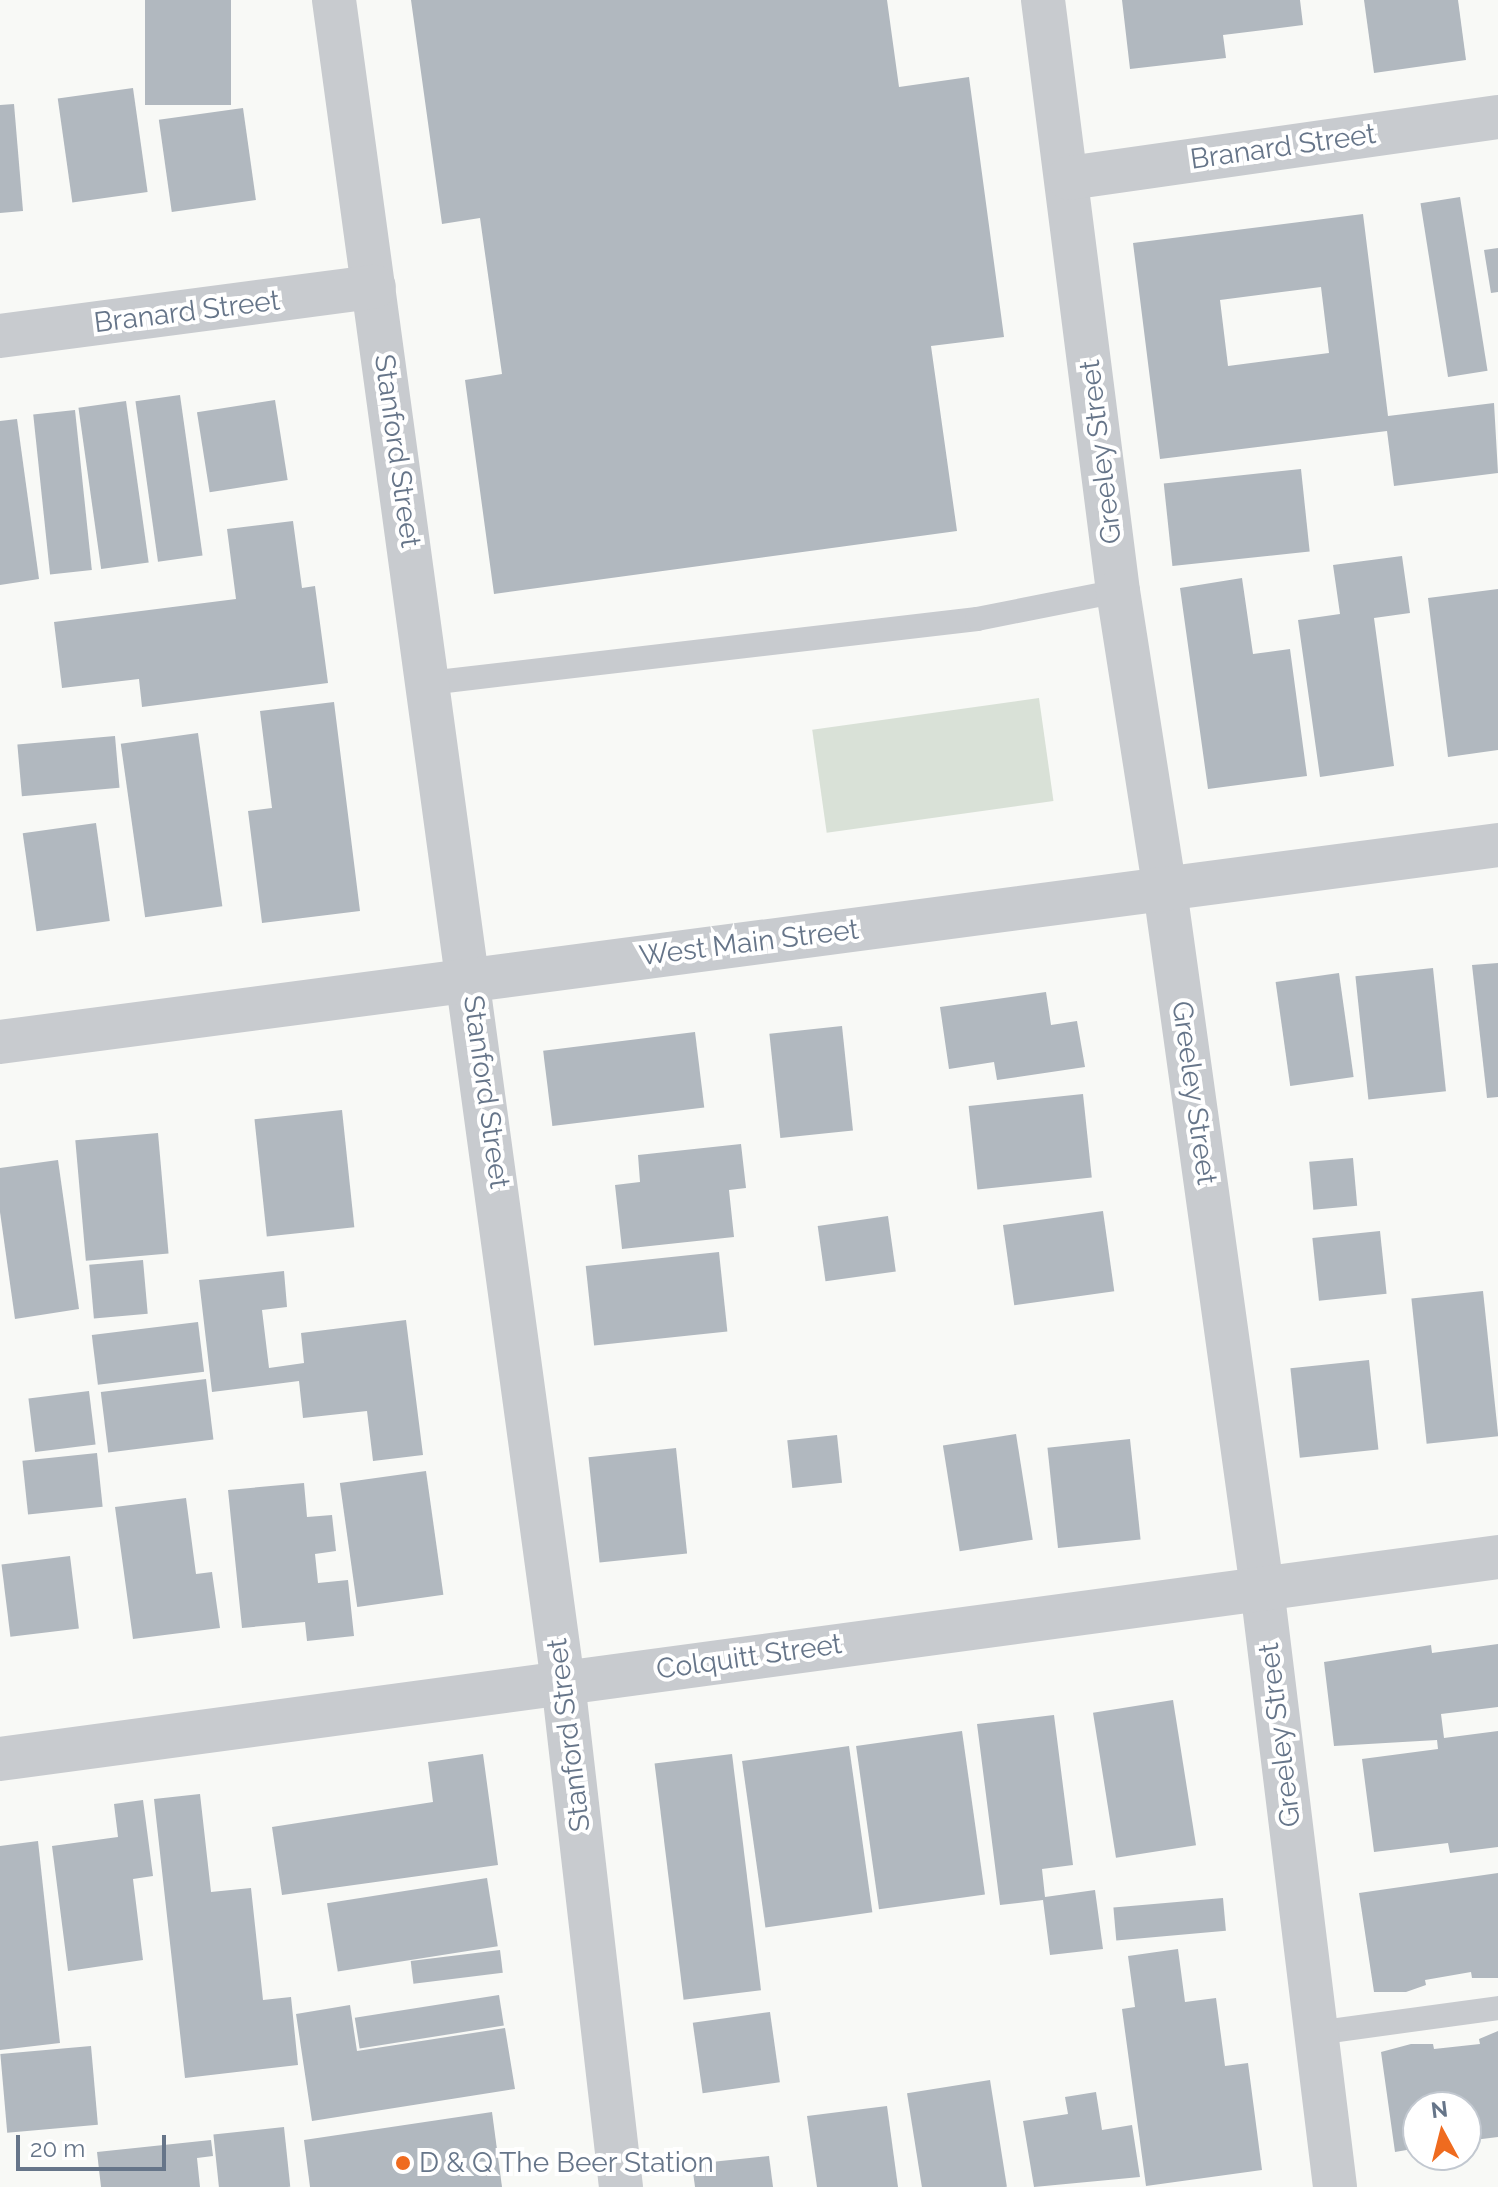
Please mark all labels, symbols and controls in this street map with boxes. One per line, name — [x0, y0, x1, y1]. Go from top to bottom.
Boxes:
street label: Branard Street — [1188, 117, 1378, 177]
street label: Branard Street — [92, 284, 282, 340]
street label: Stanford Street — [367, 352, 427, 550]
street label: Greeley Street — [1073, 358, 1129, 546]
street label: West Main Street — [637, 913, 861, 973]
street label: Stanford Street — [456, 993, 516, 1191]
street label: Greeley Street — [1164, 999, 1224, 1187]
street label: Colquitt Street — [654, 1627, 844, 1687]
street label: Stanford Street — [540, 1636, 598, 1834]
street label: Greeley Street — [1252, 1641, 1308, 1829]
north arrow — [1402, 2091, 1482, 2171]
text: N — [1429, 2095, 1449, 2123]
scale bar — [20, 2119, 170, 2169]
text: 20 m — [30, 2134, 85, 2163]
place label: D & Q The Beer Station — [419, 2146, 715, 2180]
marker: D & Q The Beer Station — [394, 2154, 412, 2172]

